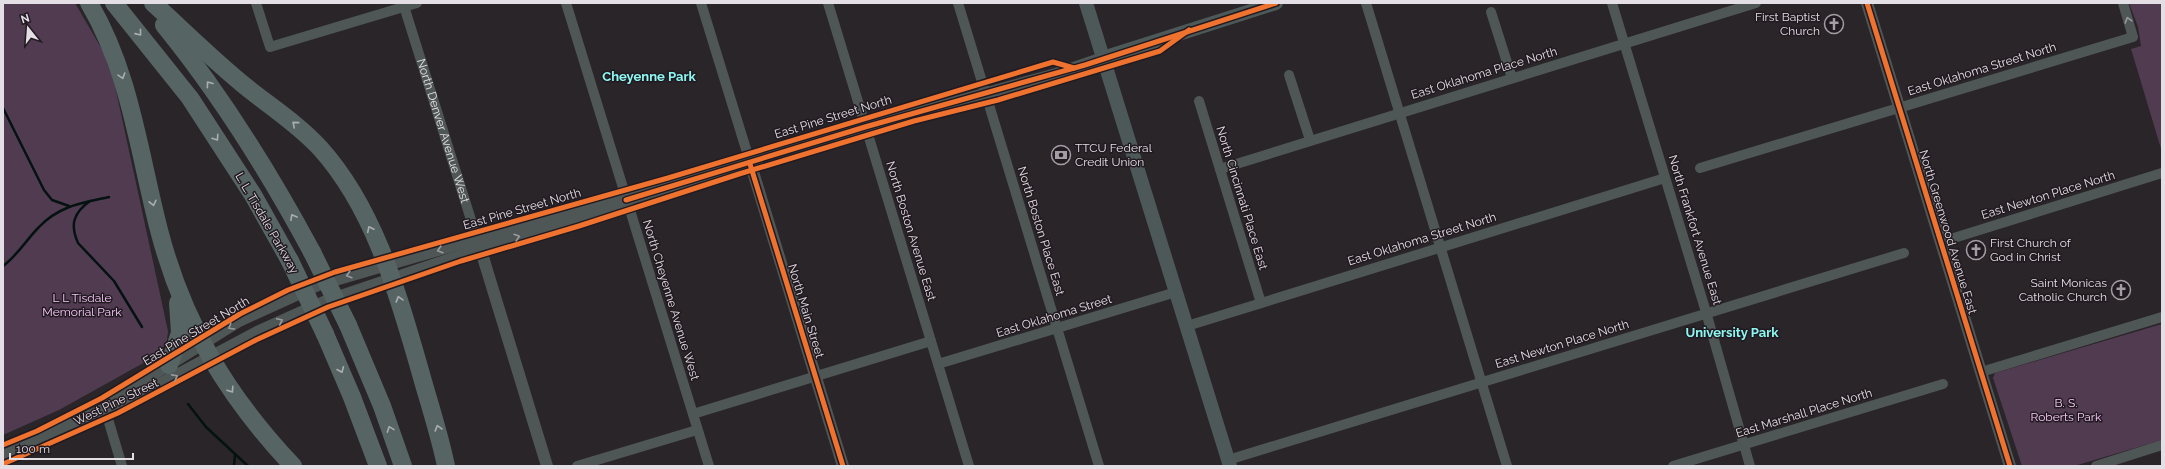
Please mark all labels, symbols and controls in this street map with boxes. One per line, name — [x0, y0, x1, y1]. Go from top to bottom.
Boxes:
north arrow — [8, 8, 48, 48]
place label: First Baptist Church — [1755, 10, 1820, 38]
text: N — [19, 11, 31, 26]
church icon: First Baptist Church — [1823, 13, 1845, 35]
one-way arrow — [2124, 17, 2133, 24]
one-way arrow — [135, 29, 142, 36]
street label: East Oklahoma Street North — [1906, 40, 2058, 98]
street label: East Oklahoma Place North — [1409, 44, 1559, 102]
street label: North Denver Avenue West — [414, 57, 472, 205]
district label: Cheyenne Park — [602, 69, 696, 84]
one-way arrow — [117, 73, 126, 80]
one-way arrow — [206, 81, 214, 88]
street label: East Pine Street North — [773, 93, 893, 141]
one-way arrow — [292, 122, 300, 129]
street label: North Cincinnati Place East — [1213, 125, 1271, 271]
one-way arrow — [211, 134, 219, 141]
place label: TTCU Federal Credit Union — [1075, 141, 1153, 169]
bank icon: TTCU Federal Credit Union — [1050, 144, 1072, 166]
street label: North Greenwood Avenue East — [1916, 148, 1980, 316]
street label: North Frankfort Avenue East — [1666, 153, 1724, 307]
street label: North Boston Avenue East — [883, 160, 939, 302]
street label: North Boston Place East — [1015, 165, 1067, 297]
street label: East Newton Place North — [1979, 168, 2117, 222]
street label: L. L. Tisdale Parkway — [232, 170, 302, 276]
street label: East Pine Street North — [462, 185, 582, 233]
one-way arrow — [148, 200, 156, 206]
street label: East Oklahoma Street North — [1346, 210, 1498, 268]
one-way arrow — [291, 214, 298, 222]
street label: North Cheyenne Avenue West — [640, 218, 702, 382]
one-way arrow — [367, 226, 375, 233]
one-way arrow — [514, 234, 521, 242]
place label: First Church of God in Christ — [1990, 236, 2072, 264]
church icon: First Church of God in Christ — [1965, 239, 1987, 261]
one-way arrow — [436, 245, 443, 254]
street label: North Main Street — [785, 262, 827, 360]
one-way arrow — [346, 270, 353, 279]
place label: Saint Monicas Catholic Church — [2019, 276, 2107, 304]
church icon: Saint Monicas Catholic Church — [2110, 279, 2132, 301]
park label: L L Tisdale Memorial Park — [42, 291, 122, 319]
street label: East Oklahoma Street — [995, 292, 1113, 340]
street label: East Pine Street North — [140, 294, 252, 368]
one-way arrow — [395, 296, 404, 303]
street label: East Newton Place North — [1493, 317, 1631, 371]
one-way arrow — [275, 318, 283, 326]
one-way arrow — [228, 322, 235, 329]
district label: University Park — [1686, 325, 1779, 340]
one-way arrow — [336, 365, 344, 373]
one-way arrow — [171, 374, 178, 382]
street label: West Pine Street — [72, 376, 160, 428]
one-way arrow — [226, 386, 234, 393]
street label: East Marshall Place North — [1734, 386, 1874, 440]
park label: B. S. Roberts Park — [2031, 396, 2102, 424]
one-way arrow — [434, 425, 442, 431]
one-way arrow — [387, 426, 395, 433]
scale bar — [10, 435, 133, 461]
text: 100 m — [16, 442, 50, 456]

